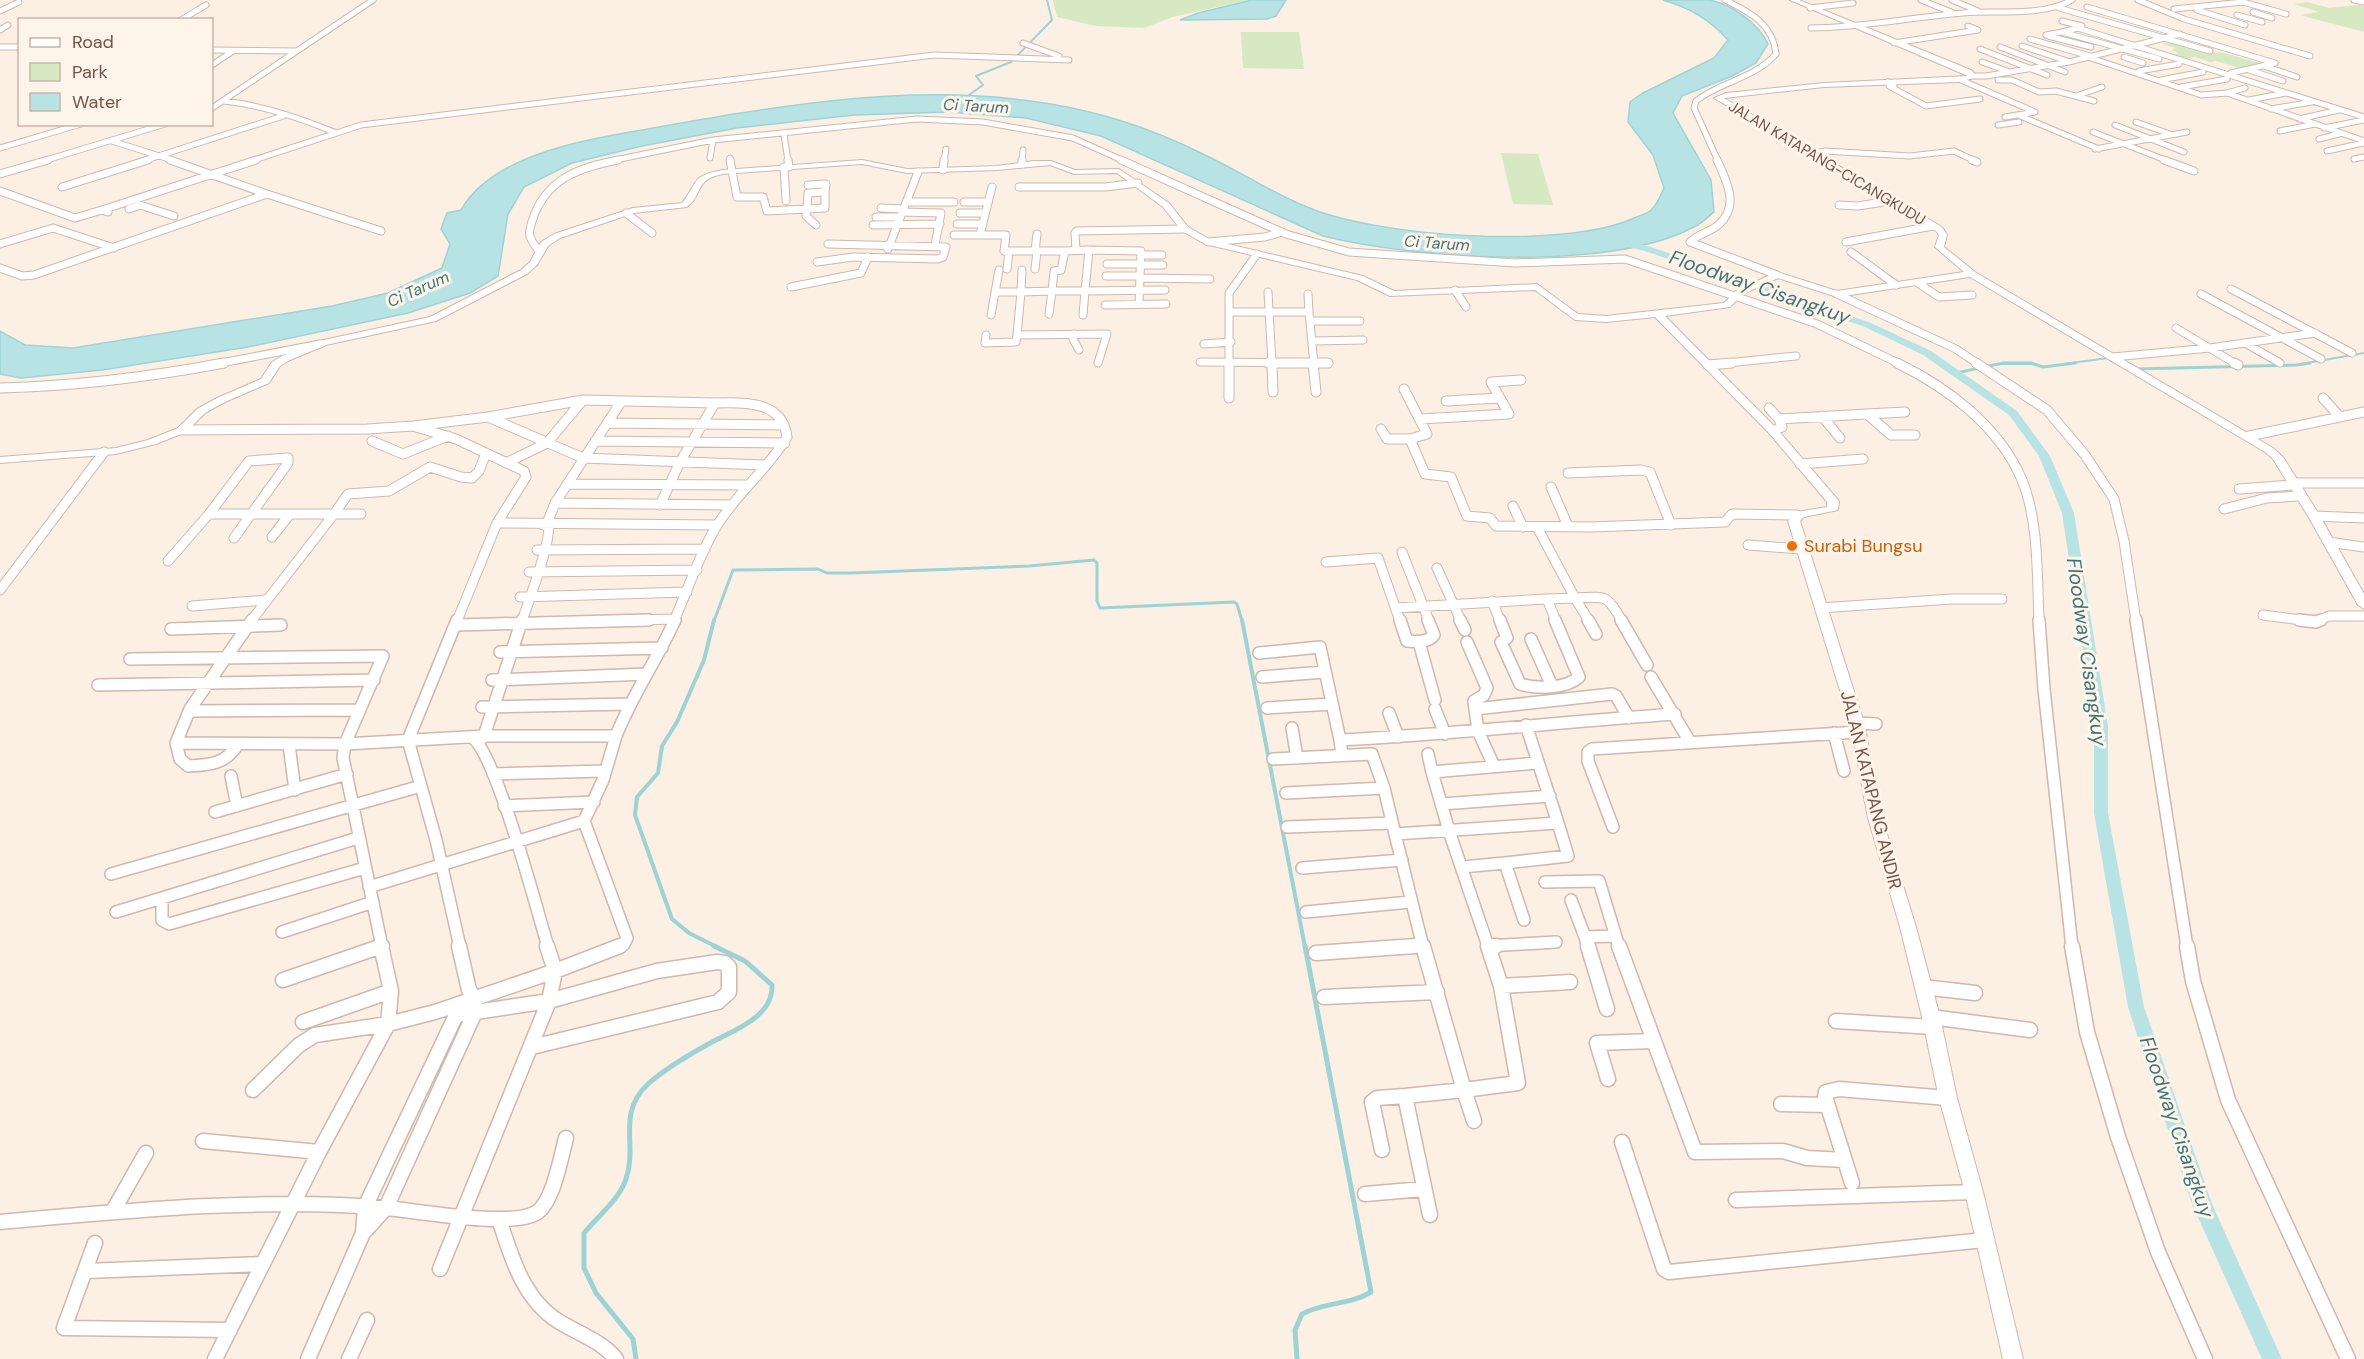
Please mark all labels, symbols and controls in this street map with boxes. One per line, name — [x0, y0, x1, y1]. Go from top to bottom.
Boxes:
legend — [18, 18, 213, 126]
text: Road — [72, 30, 114, 54]
text: Park — [72, 60, 108, 84]
text: Water — [72, 90, 122, 114]
water label: Ci Tarum — [943, 94, 1009, 118]
street label: JALAN KATAPANG-CICANGKUDU — [1725, 96, 1929, 230]
water label: Ci Tarum — [1403, 230, 1471, 256]
water label: Floodway Cisangkuy — [1666, 244, 1855, 330]
water label: Ci Tarum — [384, 266, 452, 312]
place label: Surabi Bungsu — [1804, 534, 1922, 558]
marker: Surabi Bungsu — [1785, 539, 1799, 553]
water label: Floodway Cisangkuy — [2061, 556, 2113, 749]
street label: JALAN KATAPANG ANDIR — [1835, 688, 1907, 892]
water label: Floodway Cisangkuy — [2134, 1033, 2220, 1222]

